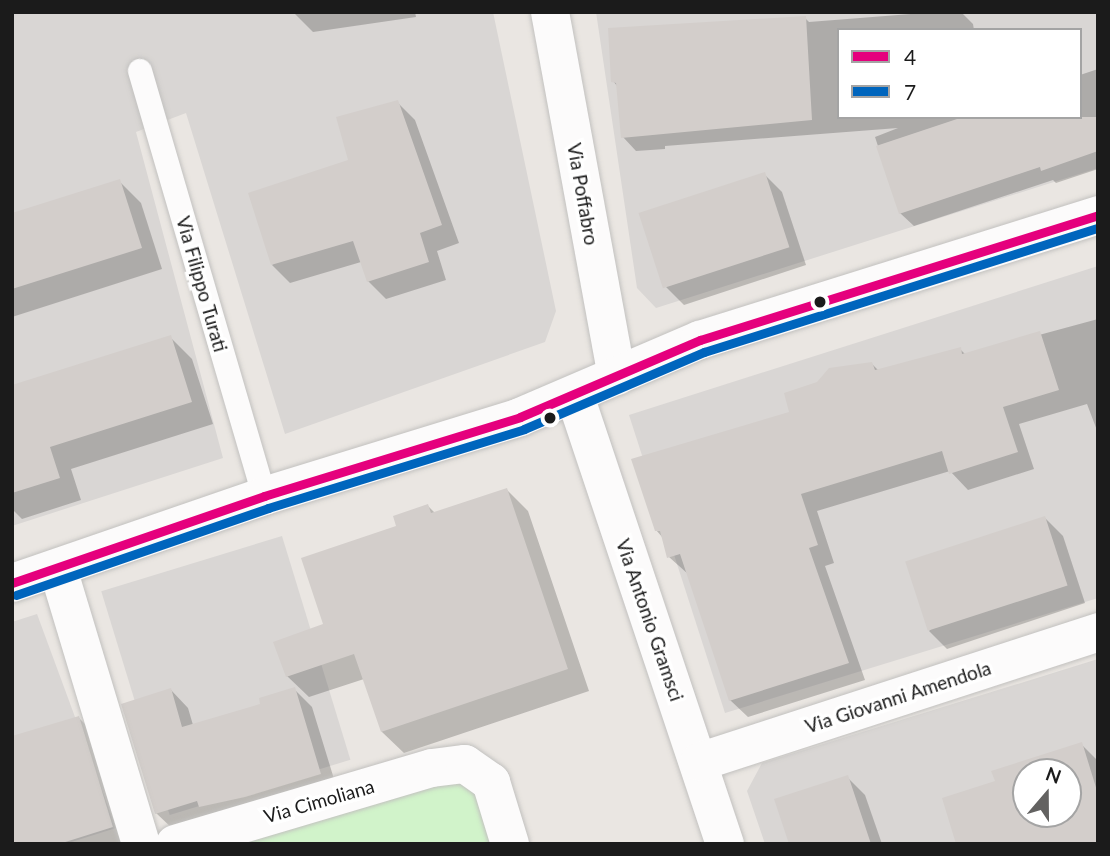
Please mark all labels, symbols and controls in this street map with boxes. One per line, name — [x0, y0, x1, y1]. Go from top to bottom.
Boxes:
legend — [837, 28, 1082, 119]
text: 4 — [904, 44, 916, 69]
text: 7 — [904, 79, 916, 104]
street label: Via Poffabro — [563, 141, 603, 247]
street label: Via Filippo Turati — [172, 213, 232, 355]
unlabelled marker — [813, 295, 827, 309]
unlabelled marker — [543, 411, 557, 425]
street label: Via Antonio Gramsci — [611, 536, 689, 704]
street label: Via Giovanni Amendola — [802, 656, 994, 738]
north arrow — [1012, 758, 1082, 828]
text: N — [1043, 761, 1064, 788]
street label: Via Cimoliana — [261, 774, 377, 828]

